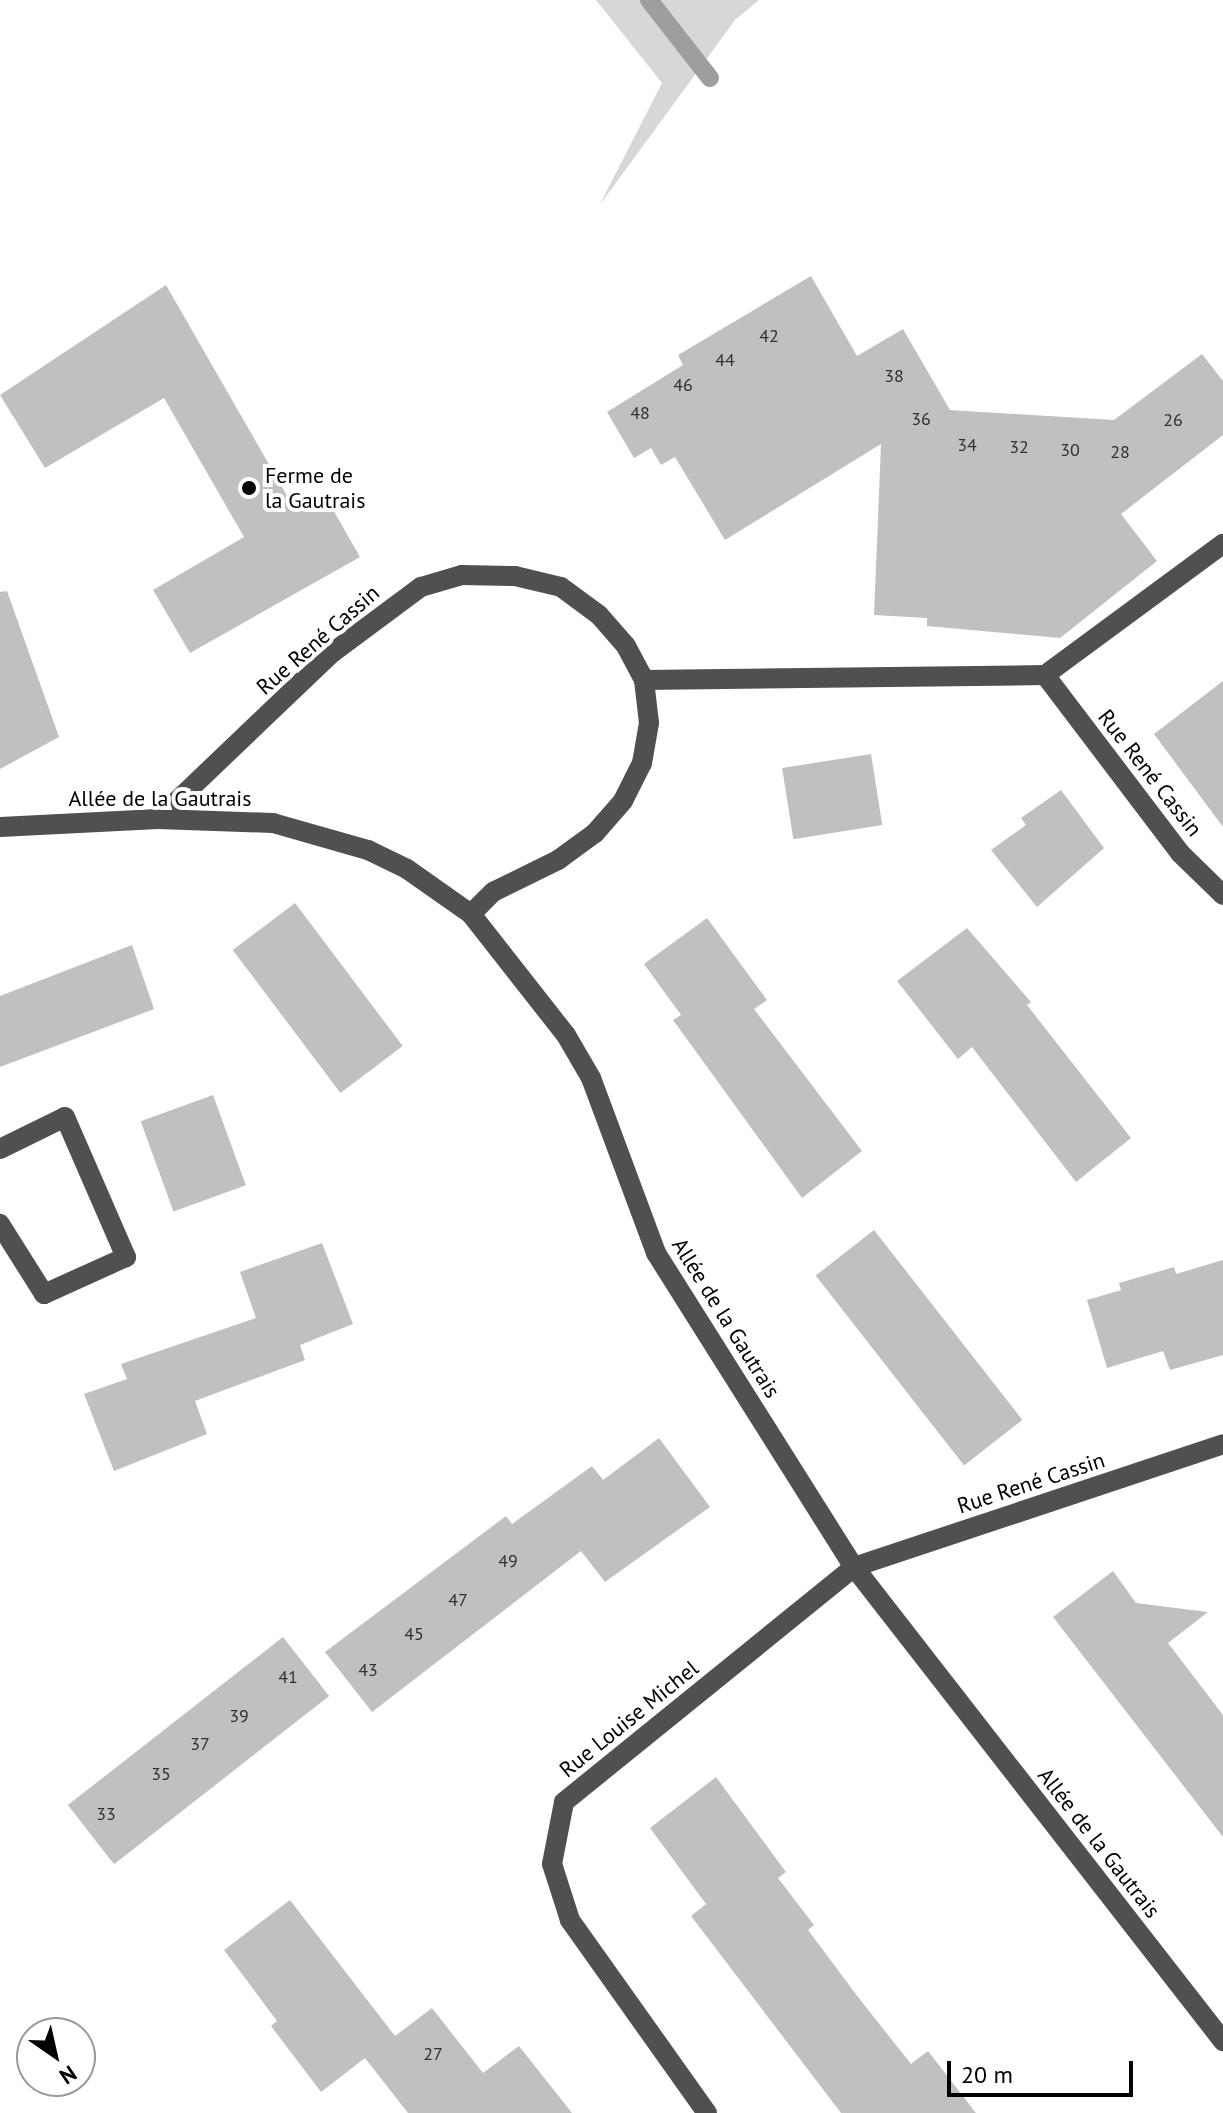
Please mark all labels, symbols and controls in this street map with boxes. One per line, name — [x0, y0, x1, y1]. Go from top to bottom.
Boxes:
house number: 42 — [759, 325, 779, 347]
house number: 44 — [715, 349, 735, 371]
house number: 38 — [884, 365, 904, 387]
house number: 46 — [673, 374, 693, 396]
house number: 48 — [630, 402, 650, 424]
house number: 36 — [911, 408, 931, 430]
house number: 26 — [1163, 409, 1183, 431]
house number: 34 — [957, 434, 977, 456]
house number: 32 — [1009, 436, 1029, 458]
house number: 30 — [1060, 439, 1080, 461]
house number: 28 — [1110, 441, 1130, 463]
place label: Ferme de la Gautrais — [265, 462, 365, 514]
marker: Ferme de la Gautrais — [240, 479, 258, 497]
street label: Rue René Cassin — [251, 580, 385, 700]
street label: Rue René Cassin — [1092, 704, 1208, 842]
street label: Allée de la Gautrais — [68, 786, 252, 812]
street label: Allée de la Gautrais — [666, 1233, 786, 1403]
street label: Rue René Cassin — [954, 1447, 1108, 1519]
house number: 49 — [498, 1550, 518, 1572]
house number: 47 — [448, 1589, 468, 1611]
house number: 45 — [404, 1623, 424, 1645]
street label: Rue Louise Michel — [554, 1655, 704, 1783]
house number: 43 — [358, 1659, 378, 1681]
house number: 41 — [278, 1666, 298, 1688]
house number: 39 — [229, 1705, 249, 1727]
house number: 37 — [190, 1733, 210, 1755]
house number: 35 — [151, 1763, 171, 1785]
street label: Allée de la Gautrais — [1032, 1763, 1166, 1923]
house number: 33 — [96, 1803, 116, 1825]
north arrow — [16, 2017, 96, 2097]
house number: 27 — [423, 2043, 443, 2065]
scale bar — [951, 2045, 1137, 2095]
text: 20 m — [961, 2059, 1013, 2090]
text: N — [54, 2060, 82, 2091]

